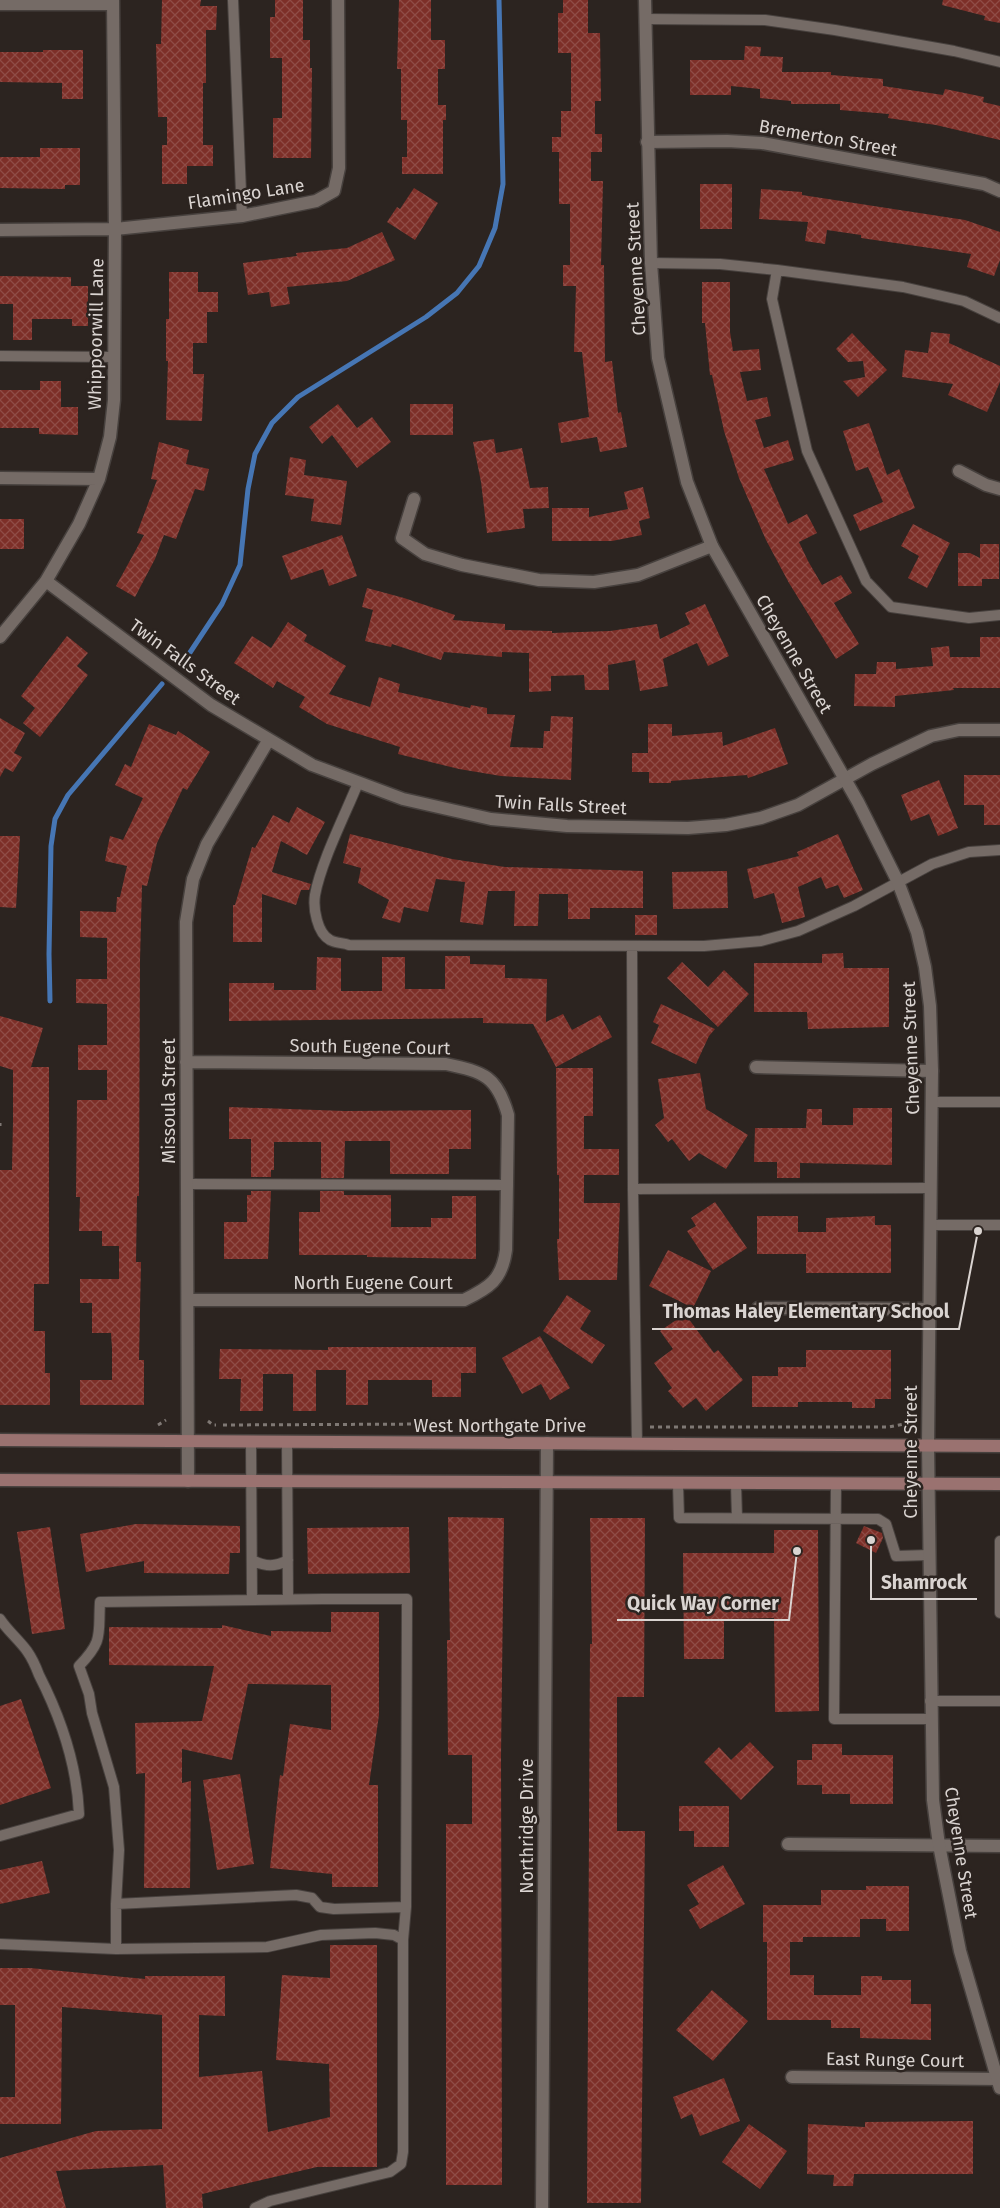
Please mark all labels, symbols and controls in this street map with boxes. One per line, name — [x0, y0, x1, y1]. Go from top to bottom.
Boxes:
street label: Bremerton Street — [757, 115, 899, 161]
street label: Flamingo Lane — [186, 174, 306, 214]
street label: Cheyenne Street — [622, 201, 650, 336]
street label: Whippoorwill Lane — [84, 258, 108, 410]
street label: Cheyenne Street — [751, 591, 837, 718]
street label: Twin Falls Street — [125, 614, 245, 710]
street label: Twin Falls Street — [495, 791, 628, 819]
street label: Cheyenne Street — [898, 981, 924, 1115]
street label: South Eugene Court — [290, 1035, 451, 1059]
street label: Missoula Street — [158, 1038, 180, 1164]
street label: North Eugene Court — [293, 1272, 453, 1294]
callout: Thomas Haley Elementary School — [652, 1295, 959, 1329]
text: Thomas Haley Elementary School — [663, 1300, 950, 1323]
street label: Cheyenne Street — [900, 1385, 922, 1519]
street label: West Northgate Drive — [414, 1415, 586, 1437]
callout: Shamrock — [871, 1565, 977, 1599]
text: Shamrock — [881, 1571, 968, 1594]
callout: Quick Way Corner — [617, 1586, 789, 1620]
text: Quick Way Corner — [627, 1592, 779, 1615]
street label: Northridge Drive — [516, 1758, 538, 1894]
street label: Cheyenne Street — [940, 1785, 982, 1921]
street label: East Runge Court — [826, 2048, 965, 2072]

